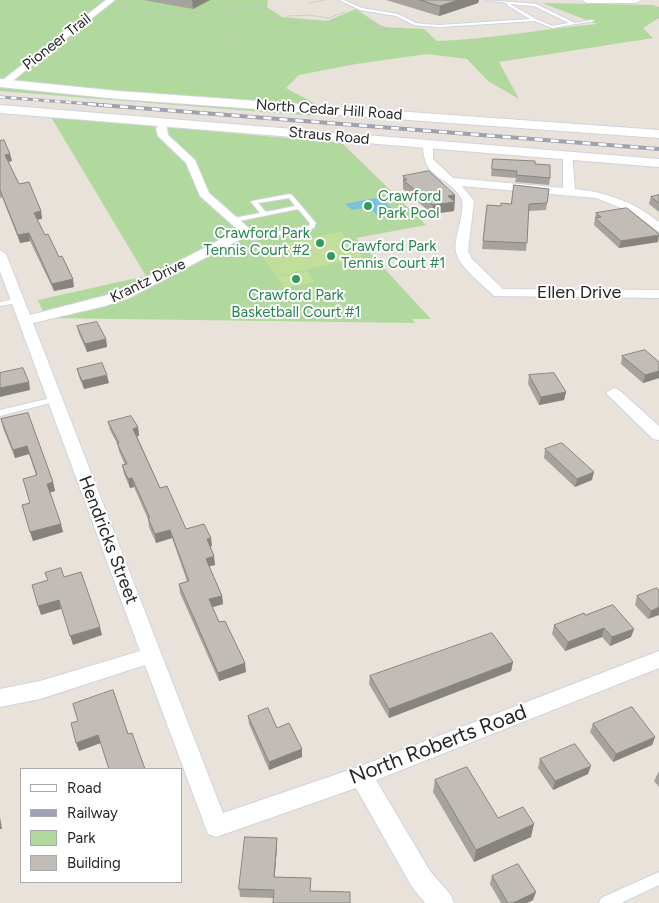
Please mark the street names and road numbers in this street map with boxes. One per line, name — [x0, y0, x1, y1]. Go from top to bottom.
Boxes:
street label: Pioneer Trail — [19, 10, 95, 74]
street label: North Cedar Hill Road — [255, 96, 403, 124]
street label: Straus Road — [288, 123, 370, 149]
street label: Krantz Drive — [107, 255, 189, 307]
street label: Ellen Drive — [537, 282, 621, 304]
street label: Hendricks Street — [74, 473, 142, 607]
street label: North Roberts Road — [346, 700, 530, 790]

